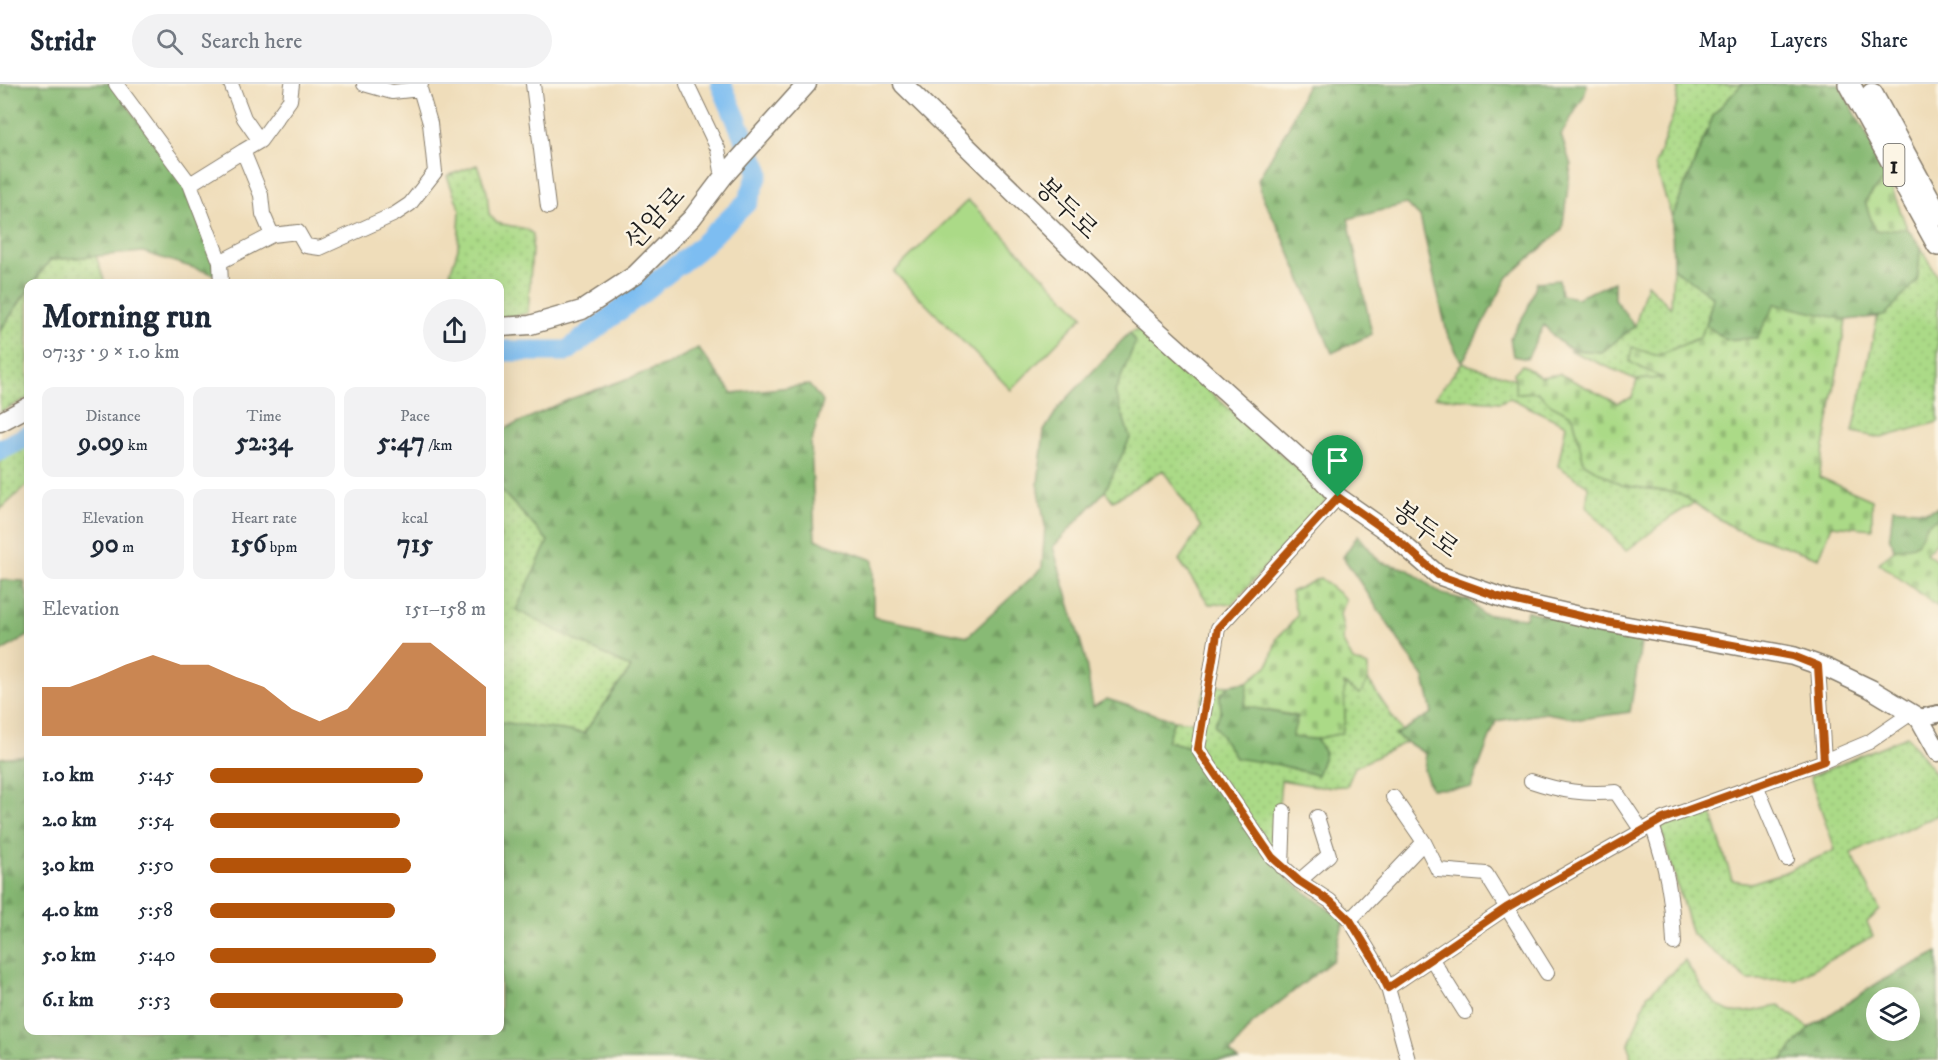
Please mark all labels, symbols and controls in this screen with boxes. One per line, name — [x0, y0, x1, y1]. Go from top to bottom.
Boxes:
search box — [132, 14, 552, 68]
text: Stridr — [30, 24, 96, 59]
icon: search — [153, 25, 186, 58]
text: Search here — [201, 28, 302, 55]
text: Map — [1698, 28, 1737, 54]
text: Layers — [1770, 28, 1828, 54]
text: Share — [1861, 28, 1908, 54]
road number: 1 — [1884, 144, 1904, 186]
street label: 봉두로 — [1027, 171, 1105, 247]
street label: 선암로 — [617, 180, 693, 258]
text: Morning run — [42, 297, 211, 338]
button: share — [423, 299, 486, 362]
text: 07:35 · 9 × 1.0 km — [42, 340, 179, 365]
text: Distance — [85, 406, 141, 426]
text: Time — [247, 406, 281, 426]
text: Pace — [400, 406, 430, 426]
text: 9.09 — [78, 426, 124, 459]
text: 52:34 — [235, 426, 293, 459]
text: 5:47 — [377, 426, 425, 459]
text: km — [124, 435, 148, 455]
text: /km — [425, 435, 453, 455]
pin — [1312, 435, 1363, 497]
icon: arrive — [1321, 444, 1354, 477]
street label: 봉두로 — [1385, 494, 1465, 566]
text: Elevation — [82, 508, 144, 528]
text: Heart rate — [231, 508, 297, 528]
text: kcal — [402, 508, 428, 528]
text: 90 — [92, 528, 119, 561]
text: 156 — [231, 528, 266, 561]
text: 715 — [397, 528, 433, 561]
text: m — [119, 537, 134, 557]
text: bpm — [266, 537, 297, 557]
text: Elevation — [42, 597, 119, 622]
text: 151–158 m — [405, 597, 486, 622]
text: 1.0 km — [42, 763, 94, 788]
text: 5:45 — [138, 763, 174, 788]
text: 2.0 km — [42, 808, 97, 833]
text: 5:54 — [138, 808, 174, 833]
text: 3.0 km — [42, 853, 94, 878]
text: 5:50 — [138, 853, 174, 878]
text: 4.0 km — [42, 898, 99, 923]
text: 5:58 — [138, 898, 173, 923]
text: 5.0 km — [42, 943, 96, 968]
text: 5:40 — [138, 943, 175, 968]
map controls — [1866, 987, 1920, 1041]
button: layers — [1866, 987, 1920, 1041]
text: 6.1 km — [42, 988, 94, 1013]
text: 5:53 — [138, 988, 171, 1013]

